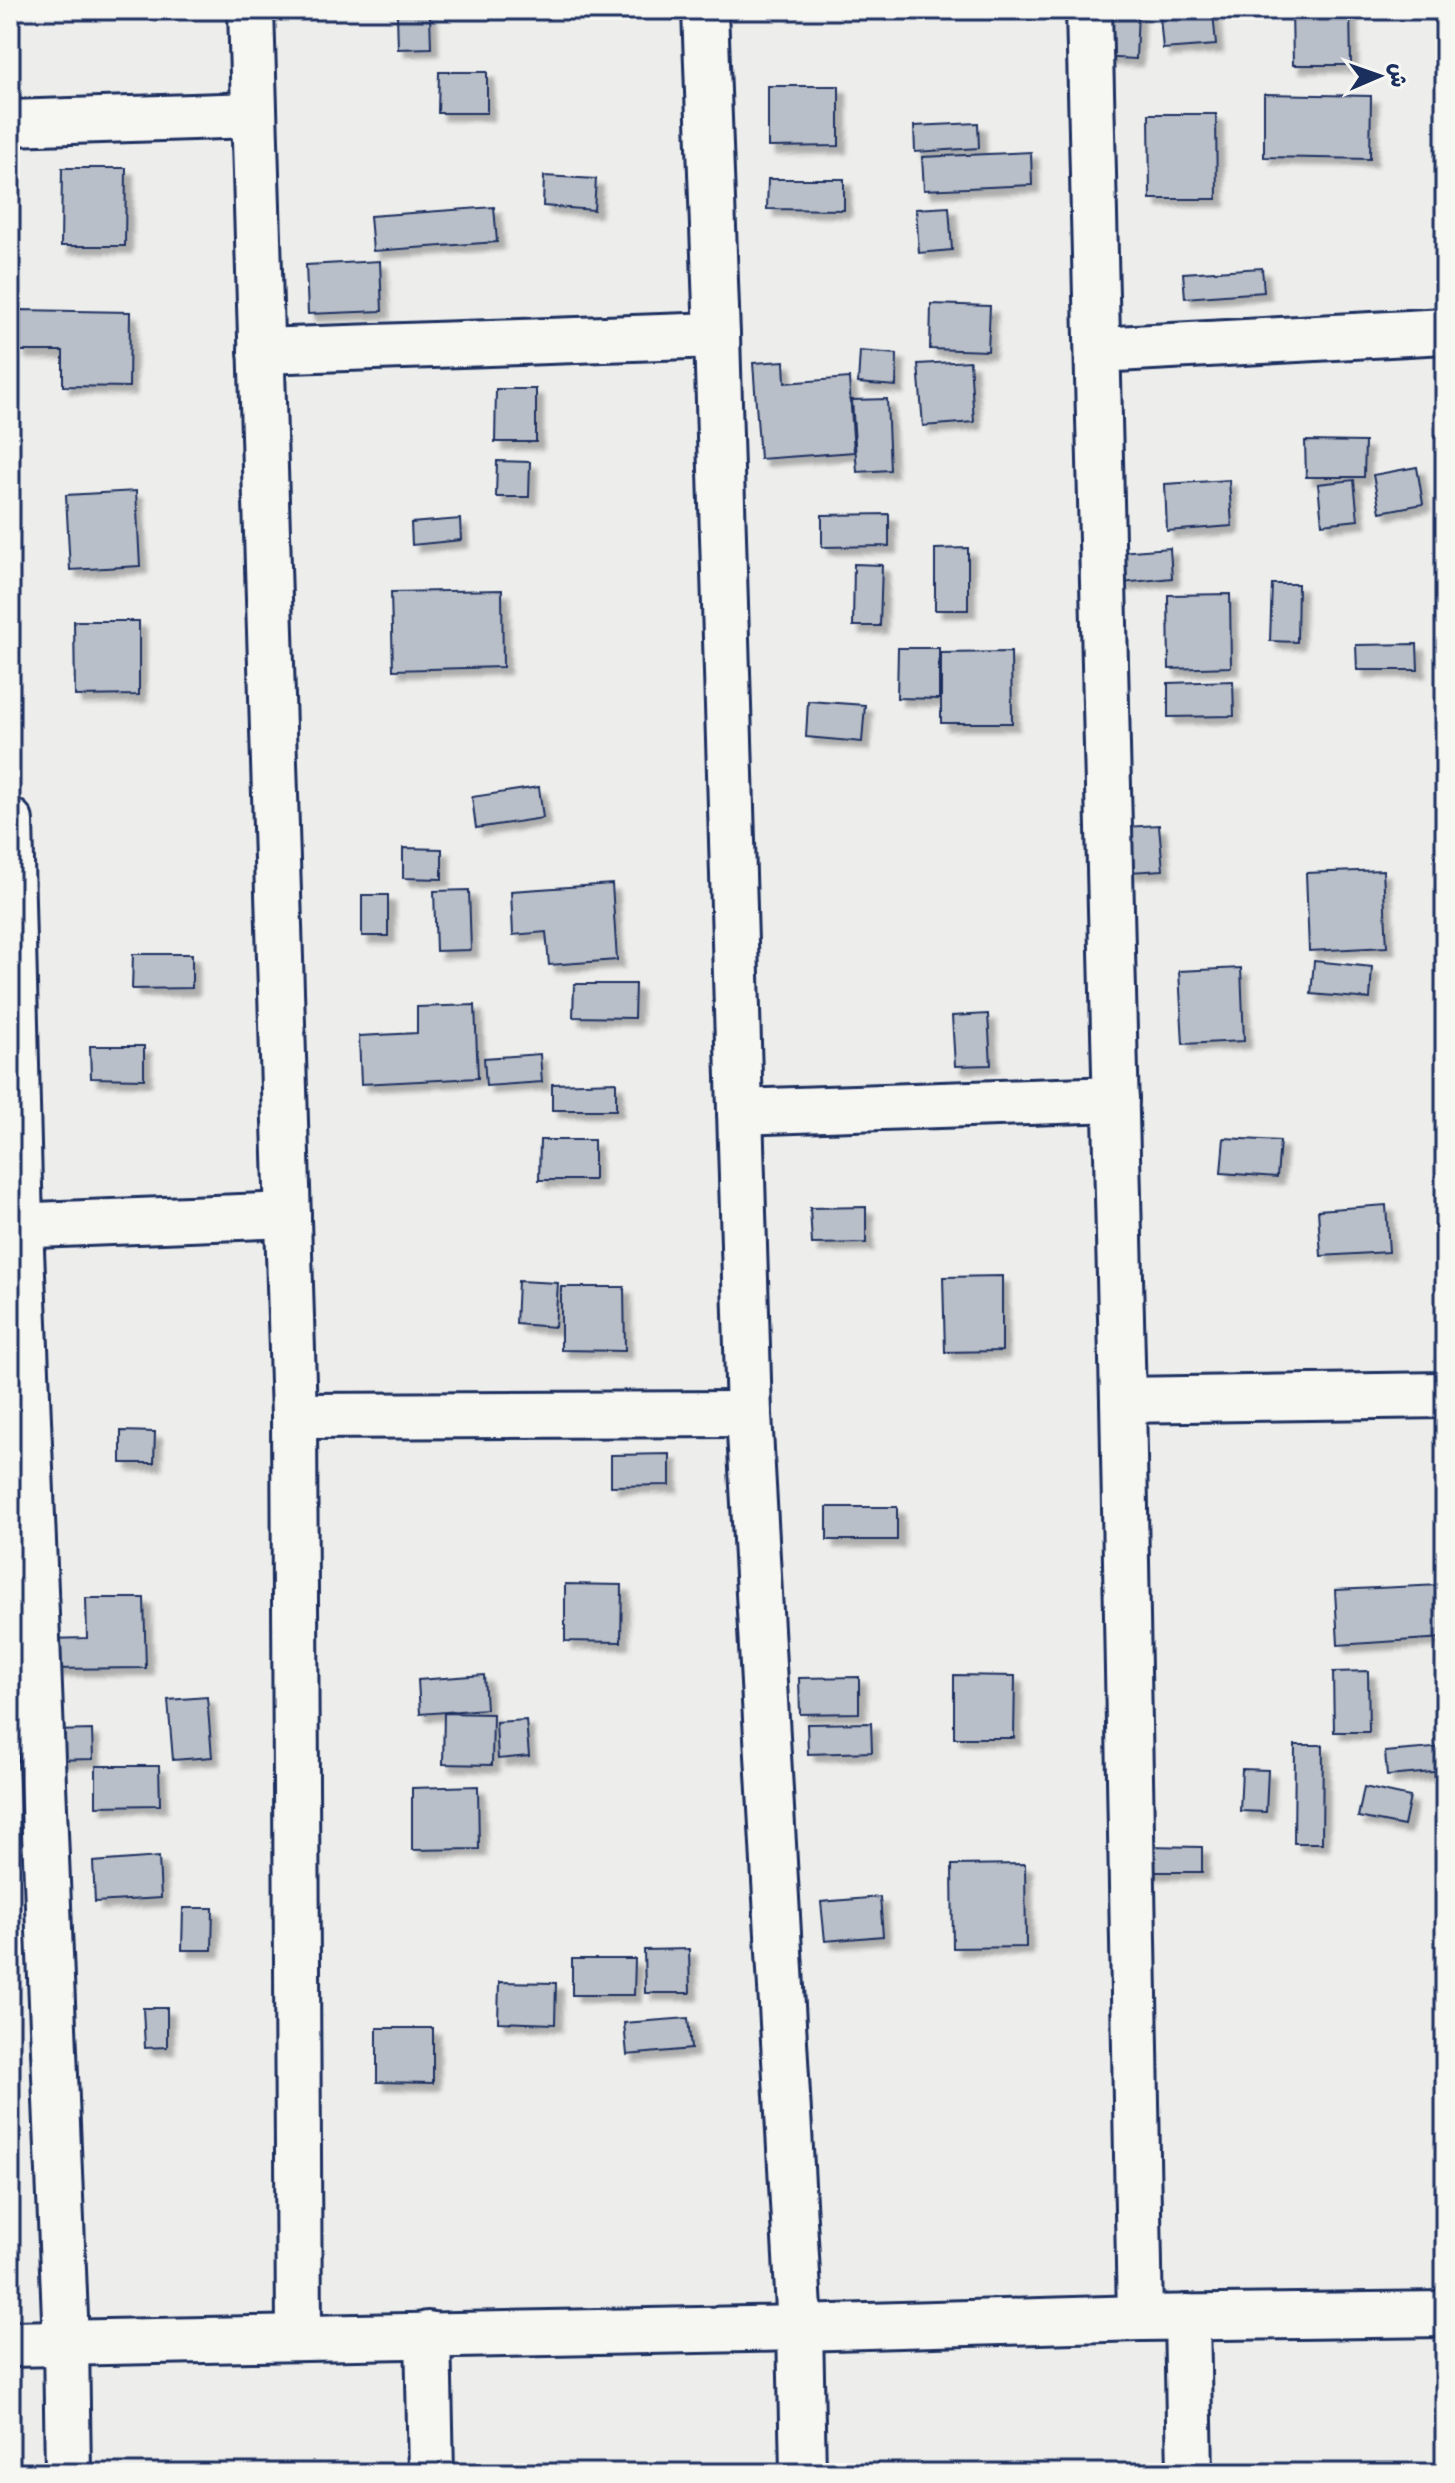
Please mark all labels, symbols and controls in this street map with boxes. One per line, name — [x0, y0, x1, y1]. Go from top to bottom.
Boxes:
north arrow — [1339, 36, 1419, 116]
text: ش — [1382, 63, 1413, 88]

